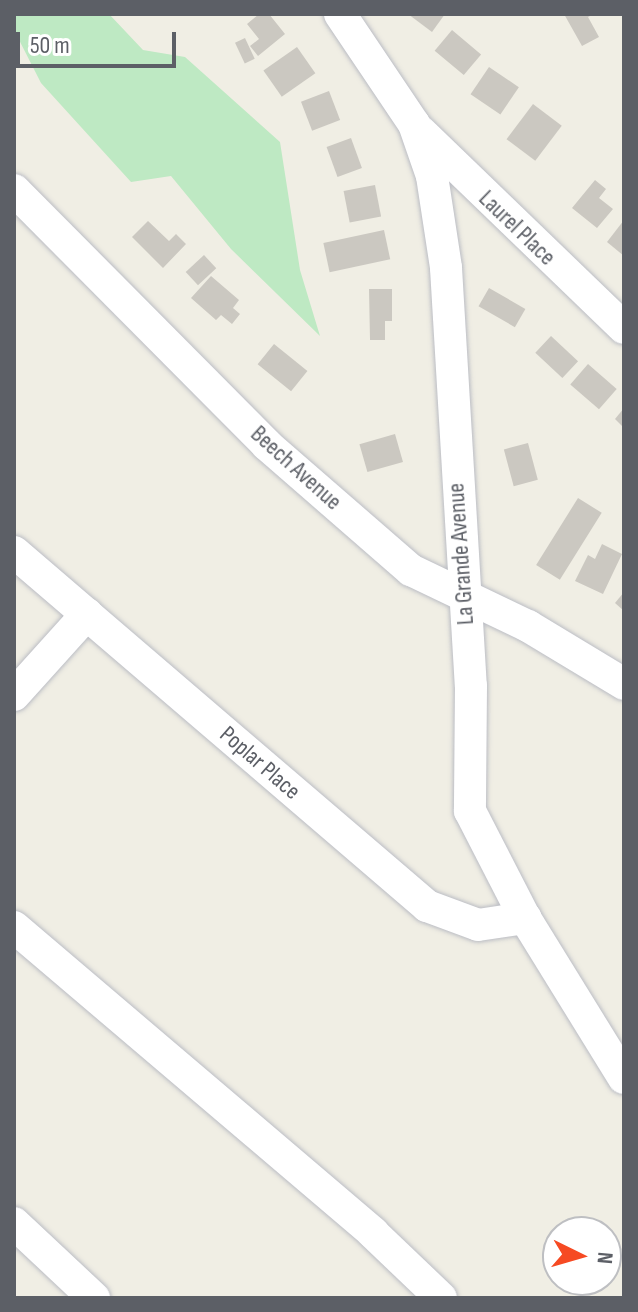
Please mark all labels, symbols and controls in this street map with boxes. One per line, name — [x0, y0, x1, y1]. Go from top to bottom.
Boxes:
scale bar — [20, 16, 180, 66]
text: 50 m — [30, 31, 70, 60]
street label: Laurel Place — [473, 184, 561, 272]
street label: Beech Avenue — [245, 420, 347, 516]
street label: La Grande Avenue — [442, 482, 480, 626]
street label: Poplar Place — [214, 720, 306, 806]
north arrow — [542, 1216, 622, 1296]
text: N — [590, 1251, 618, 1265]

